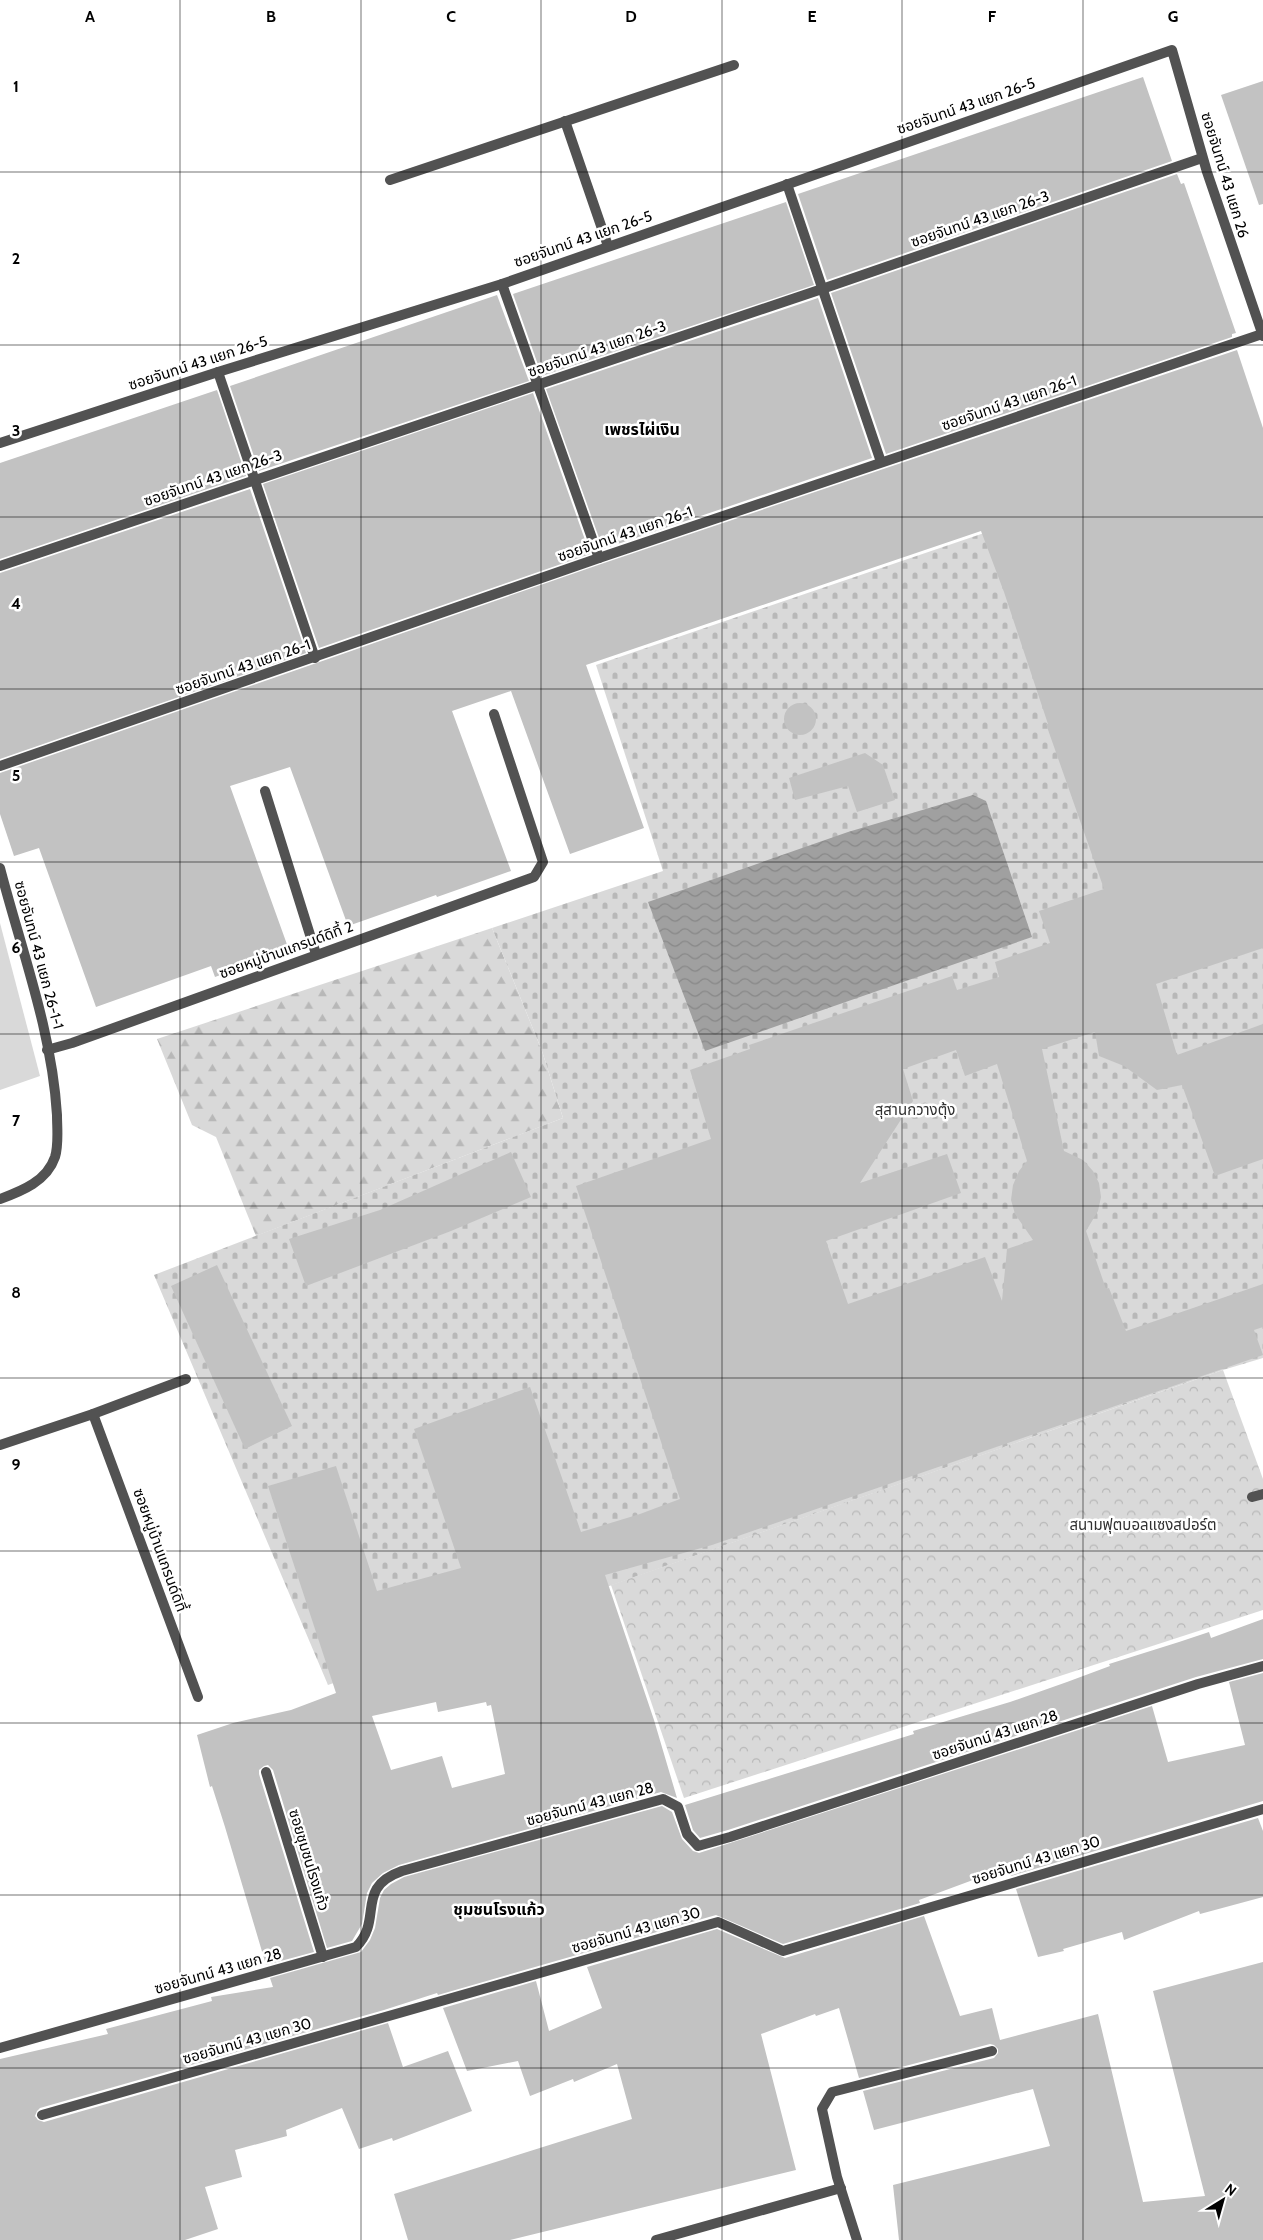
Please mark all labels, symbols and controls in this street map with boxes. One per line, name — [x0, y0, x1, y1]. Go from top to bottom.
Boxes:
text: A — [85, 7, 95, 26]
text: B — [266, 7, 276, 26]
text: C — [446, 7, 456, 26]
text: D — [625, 7, 637, 26]
text: E — [807, 7, 817, 26]
text: F — [988, 7, 997, 26]
text: G — [1168, 7, 1178, 26]
street label: ซอยจันทน์ 43 แยก 26-5 — [894, 74, 1038, 138]
text: 1 — [13, 77, 19, 96]
street label: ซอยจันทน์ 43 แยก 26 — [1197, 110, 1253, 240]
street label: ซอยจันทน์ 43 แยก 26-3 — [909, 187, 1051, 251]
street label: ซอยจันทน์ 43 แยก 26-5 — [511, 207, 655, 271]
text: 2 — [12, 249, 20, 268]
street label: ซอยจันทน์ 43 แยก 26-3 — [526, 317, 668, 381]
street label: ซอยจันทน์ 43 แยก 26-5 — [126, 332, 270, 394]
street label: ซอยจันทน์ 43 แยก 26-1 — [939, 371, 1079, 435]
district label: เพชรไผ่เงิน — [604, 420, 680, 439]
text: 3 — [12, 421, 20, 440]
street label: ซอยจันทน์ 43 แยก 26-3 — [142, 446, 284, 510]
street label: ซอยจันทน์ 43 แยก 26-1 — [555, 502, 695, 566]
text: 4 — [11, 594, 21, 613]
street label: ซอยจันทน์ 43 แยก 26-1 — [173, 635, 313, 699]
text: 5 — [12, 766, 20, 785]
street label: ซอยจันทน์ 43 แยก 26-1-1 — [11, 879, 67, 1031]
street label: ซอยหมู่บ้านแกรนด์ดิที้ 2 — [216, 915, 356, 983]
park label: สุสานกวางตุ้ง — [875, 1101, 955, 1119]
text: 7 — [12, 1111, 21, 1130]
text: 8 — [11, 1283, 21, 1302]
text: 9 — [12, 1455, 21, 1474]
street label: ซอยหมู่บ้านแกรนด์ดิที้ — [129, 1485, 193, 1614]
park label: สนามฟุตบอลแซงสปอร์ต — [1070, 1516, 1216, 1534]
street label: ซอยจันทน์ 43 แยก 28 — [930, 1706, 1060, 1764]
street label: ซอยจันทน์ 43 แยก 28 — [524, 1778, 656, 1830]
street label: ซอยชุมชนโรงแก้ว — [285, 1807, 333, 1913]
street label: ซอยจันทน์ 43 แยก 30 — [970, 1832, 1102, 1888]
district label: ชุมชนโรงแก้ว — [453, 1900, 545, 1919]
street label: ซอยจันทน์ 43 แยก 30 — [570, 1903, 702, 1957]
street label: ซอยจันทน์ 43 แยก 28 — [152, 1944, 284, 1998]
street label: ซอยจันทน์ 43 แยก 30 — [181, 2014, 313, 2068]
north arrow — [1198, 2175, 1248, 2225]
text: N — [1221, 2179, 1240, 2200]

